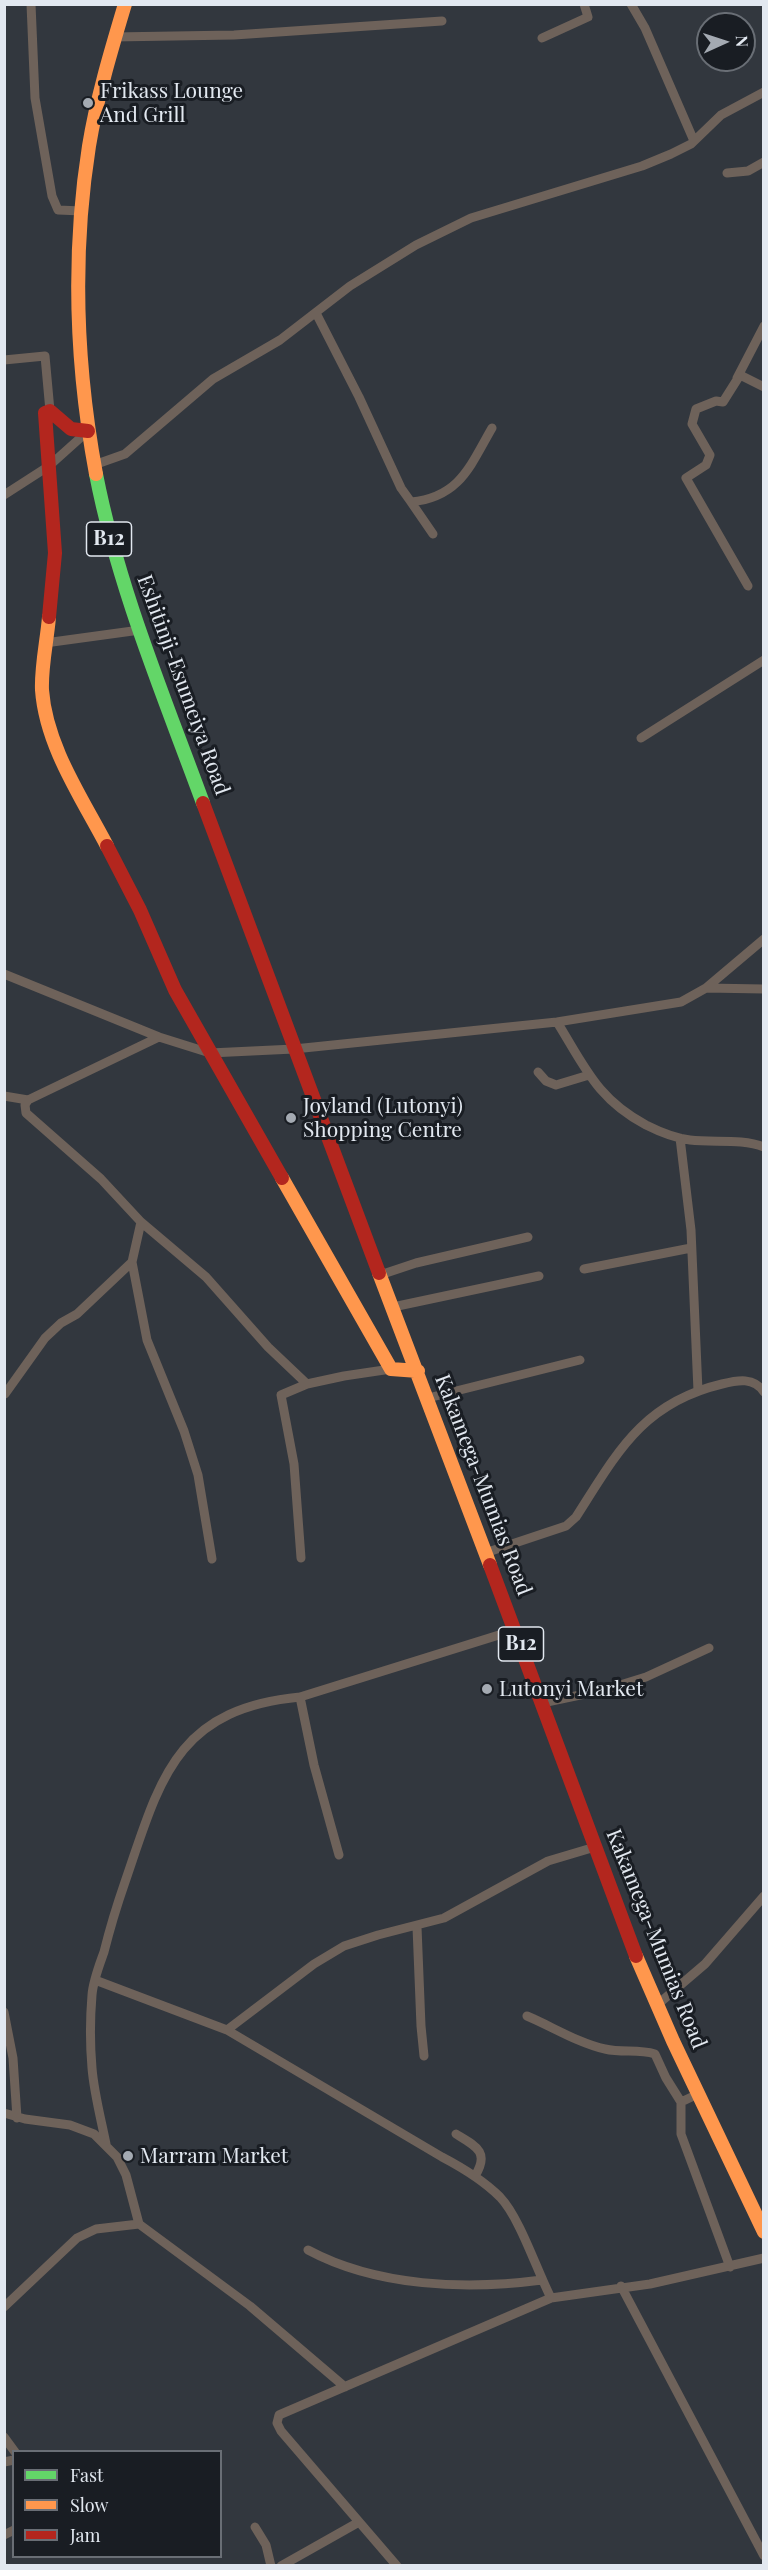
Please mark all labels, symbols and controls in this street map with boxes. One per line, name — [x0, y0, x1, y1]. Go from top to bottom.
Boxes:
north arrow — [696, 12, 756, 72]
text: N — [732, 35, 753, 47]
place label: Frikass Lounge And Grill — [100, 78, 243, 128]
marker: Frikass Lounge And Grill — [81, 96, 95, 110]
road number: B12 — [86, 522, 132, 556]
street label: Eshitinji-Esumeiya Road — [131, 571, 235, 799]
place label: Joyland (Lutonyi) Shopping Centre — [303, 1093, 463, 1143]
marker: Joyland (Lutonyi) Shopping Centre — [284, 1111, 298, 1125]
street label: Kakamega-Mumias Road — [429, 1371, 537, 1599]
road number: B12 — [498, 1627, 544, 1661]
place label: Lutonyi Market — [499, 1676, 643, 1702]
marker: Lutonyi Market — [480, 1682, 494, 1696]
street label: Kakamega-Mumias Road — [600, 1825, 712, 2053]
place label: Marram Market — [140, 2143, 288, 2169]
marker: Marram Market — [121, 2149, 135, 2163]
legend — [12, 2450, 222, 2558]
text: Fast — [70, 2463, 103, 2487]
text: Slow — [70, 2493, 108, 2517]
text: Jam — [70, 2523, 100, 2547]

